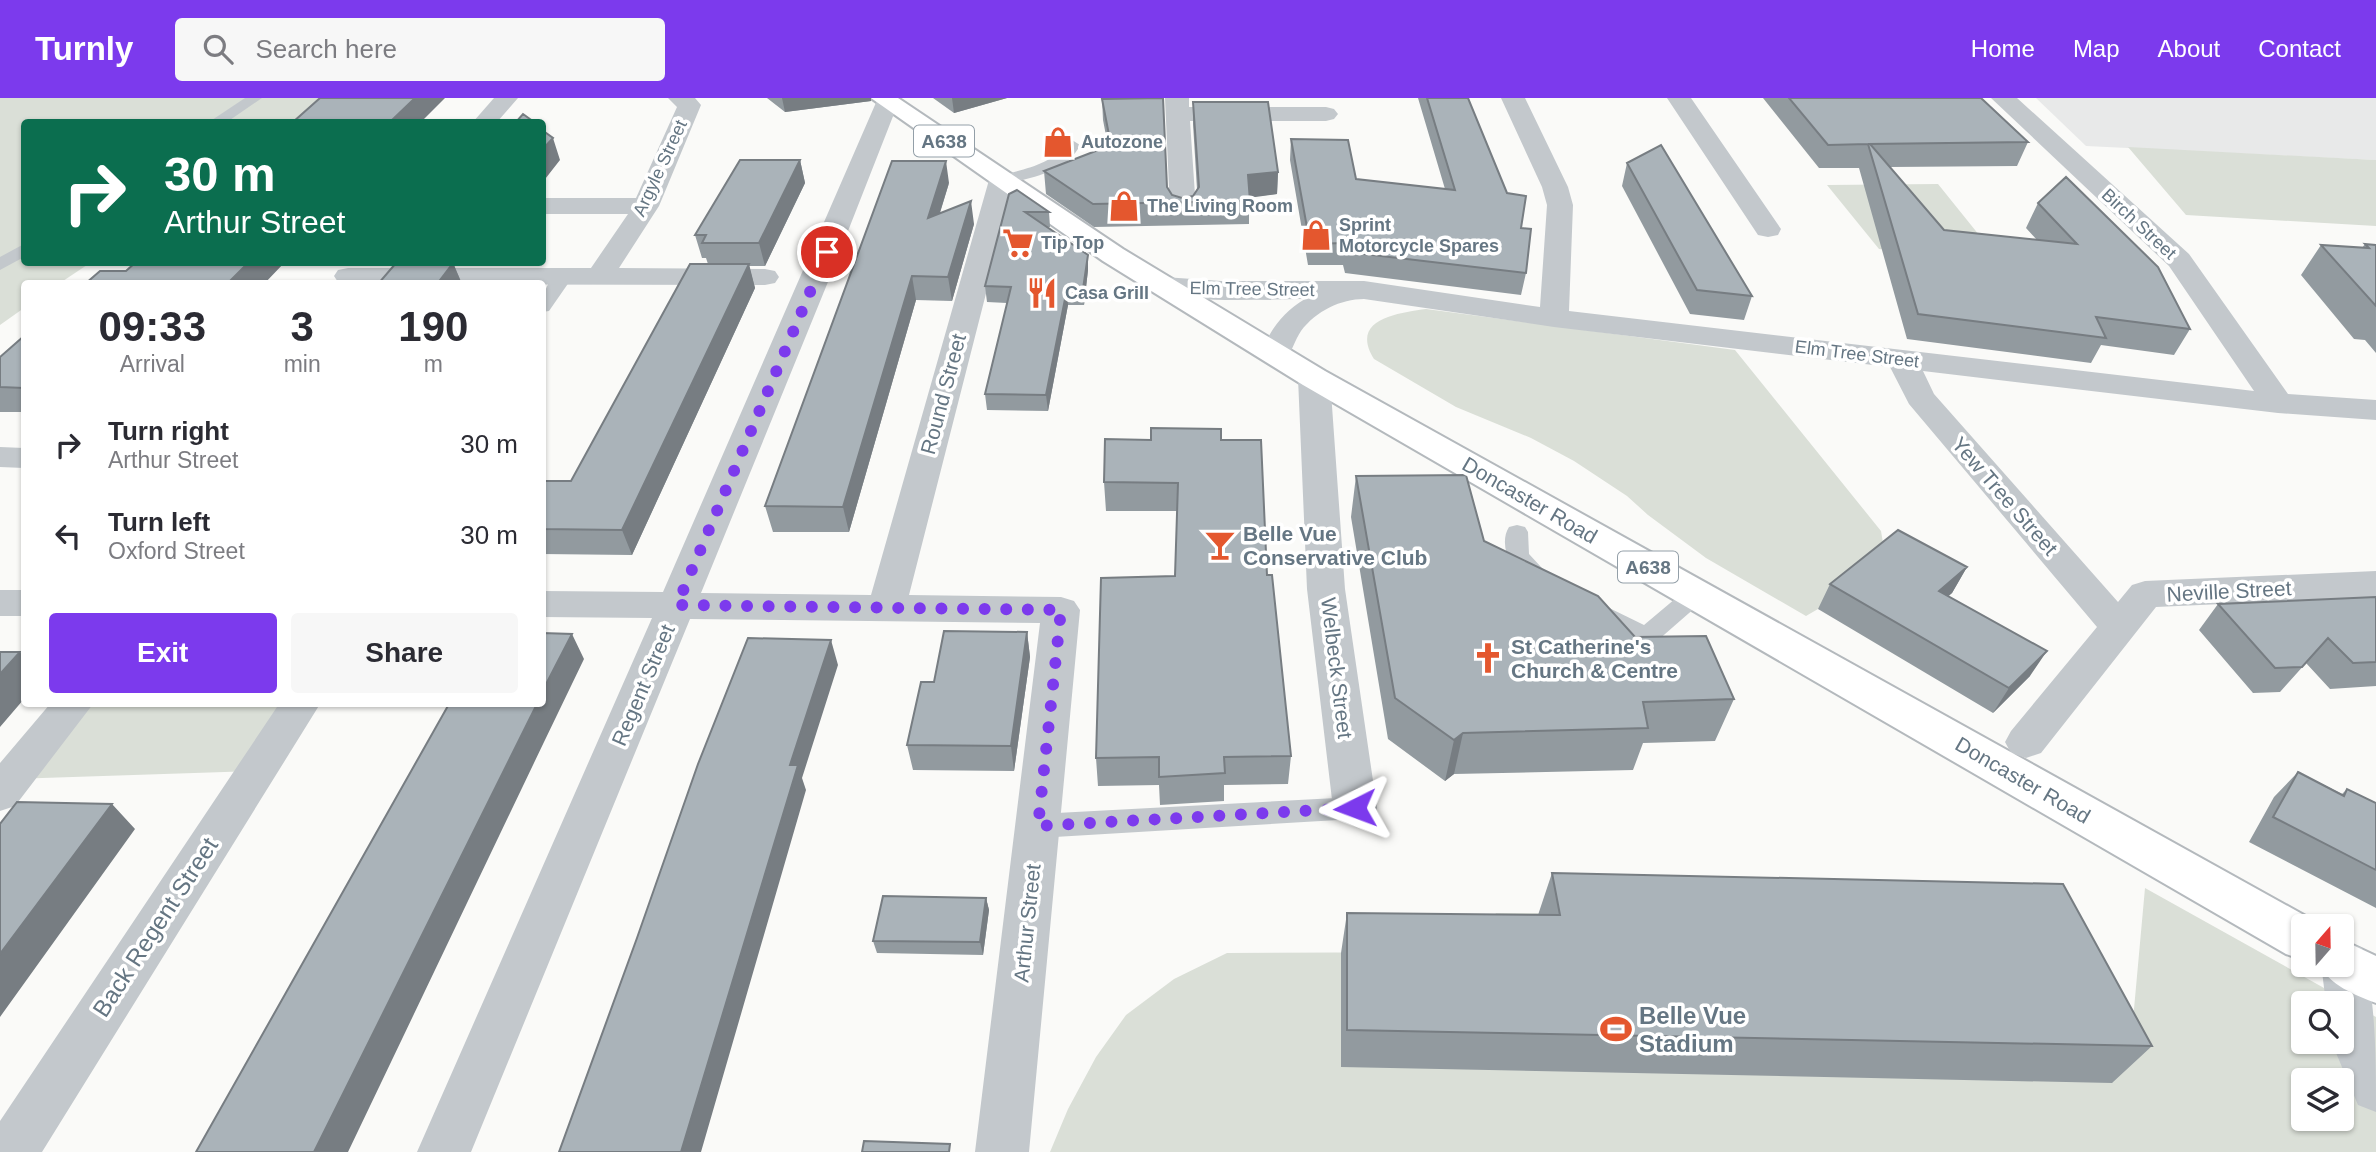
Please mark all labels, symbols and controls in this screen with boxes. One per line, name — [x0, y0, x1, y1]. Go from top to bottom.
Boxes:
search box — [175, 18, 665, 81]
text: Turnly — [35, 30, 133, 67]
icon: search — [199, 30, 237, 68]
text: Search here — [255, 34, 397, 64]
text: Home — [1971, 35, 2035, 62]
text: Map — [2073, 35, 2120, 62]
text: About — [2158, 35, 2220, 62]
text: Contact — [2258, 35, 2341, 62]
street label: Argyle Street — [629, 117, 691, 219]
shop icon: Autozone — [1041, 125, 1075, 159]
road number: A638 — [914, 126, 974, 156]
place label: Autozone — [1081, 132, 1163, 152]
icon: right — [49, 147, 140, 238]
text: 30 m — [164, 147, 276, 201]
street label: Birch Street — [2098, 185, 2180, 263]
shop icon: The Living Room — [1107, 189, 1141, 223]
place label: The Living Room — [1147, 196, 1293, 216]
text: Arthur Street — [164, 204, 345, 240]
place label: Sprint Motorcycle Spares — [1339, 215, 1499, 256]
shop icon: Sprint Motorcycle Spares — [1299, 218, 1333, 252]
pin — [797, 222, 857, 282]
supermarket icon: Tip Top — [1001, 226, 1035, 260]
icon: arrive — [808, 233, 846, 271]
place label: Tip Top — [1041, 233, 1104, 253]
restaurant icon: Casa Grill — [1025, 276, 1059, 310]
street label: Elm Tree Street — [1189, 278, 1315, 300]
place label: Casa Grill — [1065, 283, 1149, 303]
text: 09:33 — [99, 303, 206, 350]
text: 3 — [290, 303, 314, 350]
text: 190 — [398, 303, 468, 350]
street label: Round Street — [916, 331, 970, 457]
street label: Elm Tree Street — [1794, 336, 1920, 372]
text: Arrival — [120, 351, 185, 377]
text: min — [284, 351, 321, 377]
text: m — [424, 351, 443, 377]
text: Turn right — [108, 416, 229, 446]
icon: right — [49, 426, 87, 464]
text: 30 m — [460, 429, 518, 459]
street label: Yew Tree Street — [1948, 432, 2063, 560]
text: Arthur Street — [108, 447, 238, 473]
street label: Doncaster Road — [1459, 452, 1601, 548]
text: Turn left — [108, 507, 210, 537]
icon: left — [49, 517, 87, 555]
text: 30 m — [460, 520, 518, 550]
place label: Belle Vue Conservative Club — [1243, 522, 1427, 569]
bar icon: Belle Vue Conservative Club — [1203, 528, 1237, 562]
text: Oxford Street — [108, 538, 245, 564]
road number: A638 — [1618, 552, 1678, 582]
street label: Neville Street — [2166, 576, 2292, 606]
street label: Welbeck Street — [1317, 596, 1357, 740]
button: Exit — [49, 613, 277, 693]
button: Share — [291, 613, 518, 693]
street label: Regent Street — [607, 621, 679, 749]
place label: St Catherine's Church & Centre — [1511, 635, 1678, 682]
church icon: St Catherine's Church & Centre — [1471, 641, 1505, 675]
street label: Doncaster Road — [1952, 732, 2094, 828]
position arrow — [1318, 771, 1392, 845]
street label: Back Regent Street — [87, 832, 223, 1022]
street label: Arthur Street — [1009, 862, 1045, 983]
north arrow — [2291, 914, 2354, 976]
map controls — [2291, 914, 2354, 1131]
button: search — [2291, 991, 2354, 1054]
place label: Belle Vue Stadium — [1639, 1002, 1746, 1057]
sports icon: Belle Vue Stadium — [1599, 1012, 1633, 1046]
button: layers — [2291, 1068, 2354, 1131]

